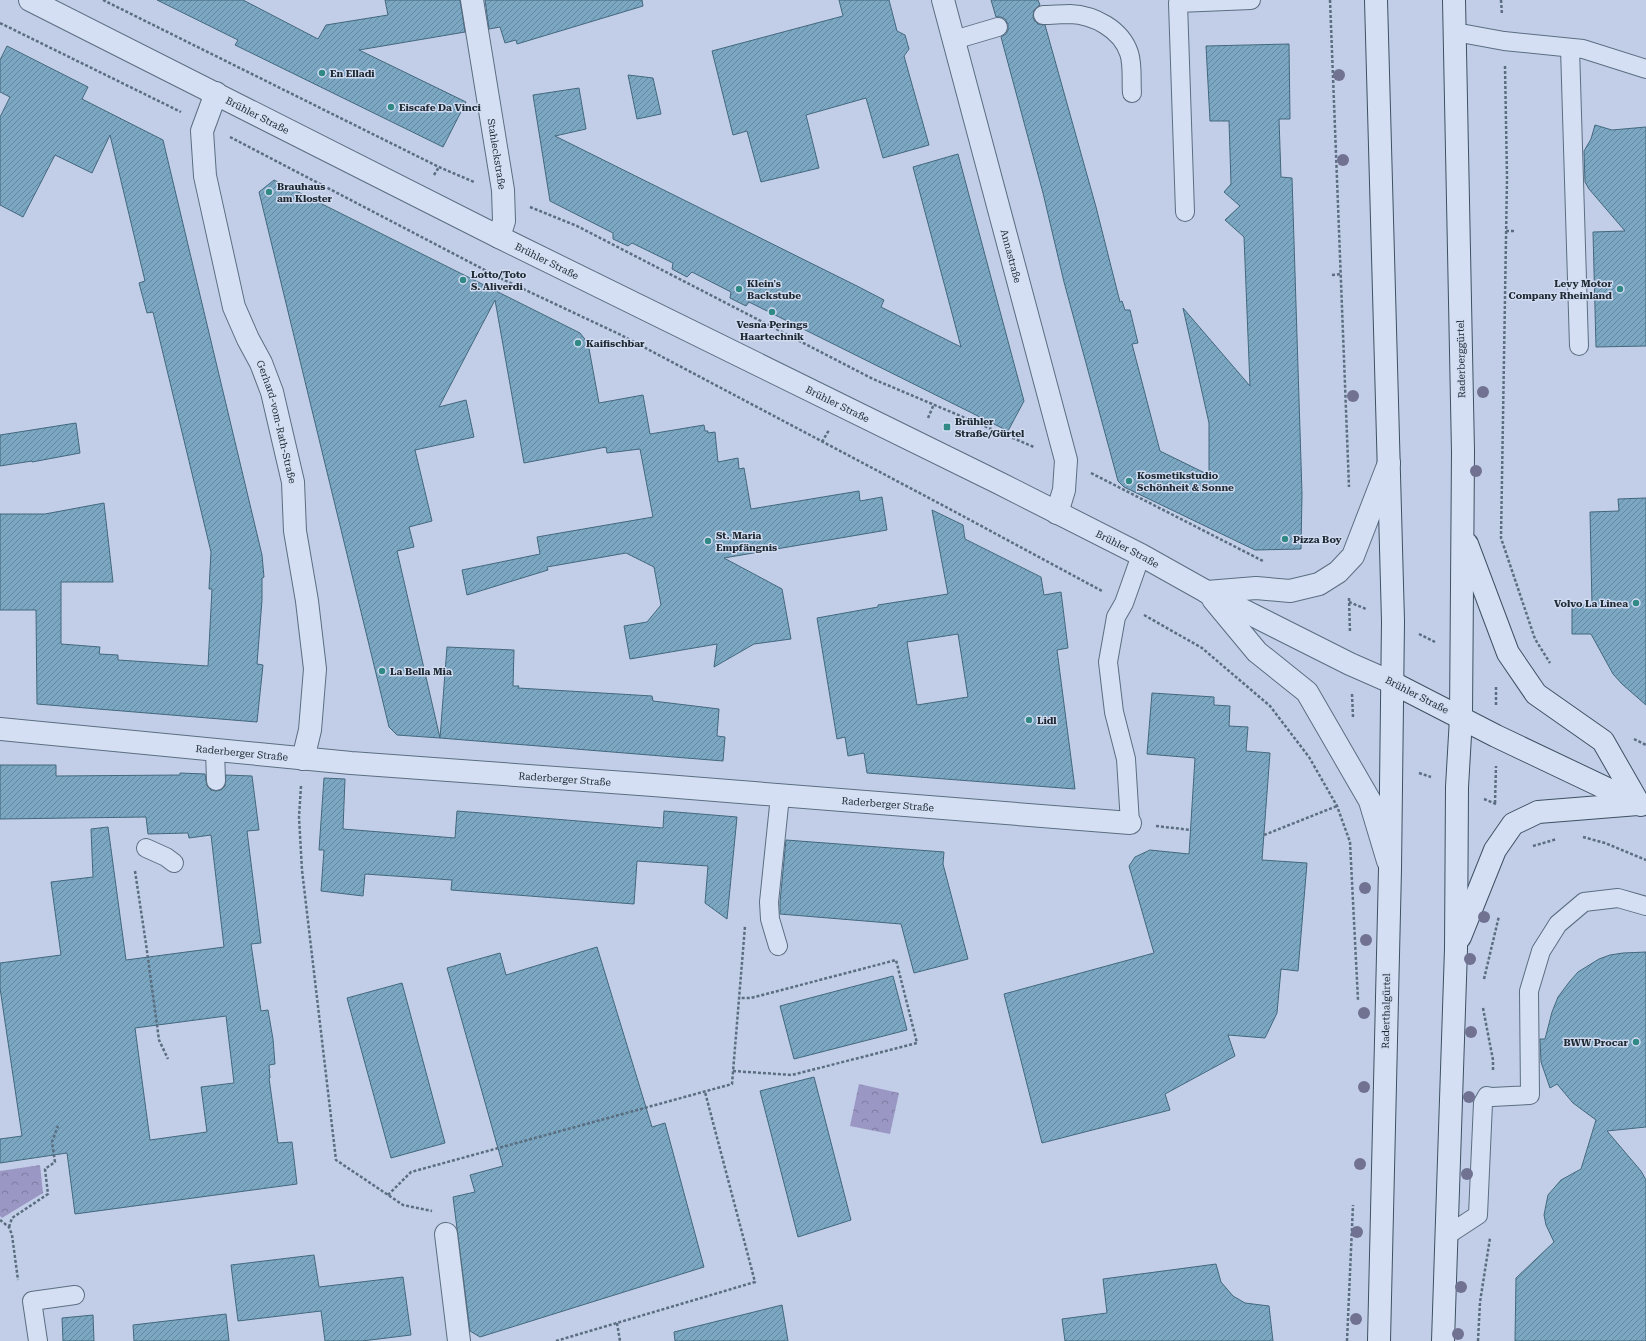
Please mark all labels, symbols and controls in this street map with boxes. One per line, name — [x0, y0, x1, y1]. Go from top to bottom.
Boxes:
marker: En Elladi — [317, 68, 327, 78]
place label: En Elladi — [330, 68, 375, 79]
street label: Brühler Straße — [224, 94, 292, 136]
marker: Eiscafe Da Vinci — [386, 102, 396, 112]
place label: Eiscafe Da Vinci — [399, 102, 482, 113]
street label: Stahleckstraße — [486, 118, 508, 191]
place label: Brauhaus am Kloster — [277, 181, 333, 204]
marker: Brauhaus am Kloster — [264, 187, 274, 197]
street label: Annastraße — [999, 228, 1024, 284]
street label: Brühler Straße — [513, 240, 581, 281]
place label: Lotto/Toto S. Aliverdi — [471, 269, 527, 292]
marker: Lotto/Toto S. Aliverdi — [458, 275, 468, 285]
place label: Klein's Backstube — [747, 278, 801, 301]
place label: Levy Motor Company Rheinland — [1509, 278, 1612, 301]
marker: Klein's Backstube — [734, 284, 744, 294]
marker: Levy Motor Company Rheinland — [1615, 284, 1625, 294]
marker: Vesna Perings Haartechnik — [767, 307, 777, 317]
place label: Vesna Perings Haartechnik — [736, 319, 808, 342]
street label: Raderberggürtel — [1455, 320, 1467, 398]
marker: Kaifischbar — [573, 338, 583, 348]
place label: Kaifischbar — [586, 338, 645, 349]
street label: Gerhard-vom-Rath-Straße — [255, 359, 299, 485]
street label: Brühler Straße — [804, 383, 872, 424]
place label: Brühler Straße/Gürtel — [955, 416, 1025, 439]
marker: Brühler Straße/Gürtel — [942, 422, 952, 432]
place label: Kosmetikstudio Schönheit & Sonne — [1137, 470, 1234, 493]
marker: Kosmetikstudio Schönheit & Sonne — [1124, 476, 1134, 486]
street label: Brühler Straße — [1094, 528, 1162, 570]
place label: St. Maria Empfängnis — [716, 530, 777, 553]
marker: Pizza Boy — [1280, 534, 1290, 544]
place label: Pizza Boy — [1293, 534, 1342, 545]
marker: St. Maria Empfängnis — [703, 536, 713, 546]
place label: Volvo La Linea — [1554, 598, 1628, 609]
marker: Volvo La Linea — [1631, 598, 1641, 608]
marker: La Bella Mia — [377, 666, 387, 676]
place label: La Bella Mia — [390, 666, 452, 677]
street label: Brühler Straße — [1383, 674, 1451, 716]
marker: Lidl — [1024, 715, 1034, 725]
place label: Lidl — [1037, 715, 1057, 726]
street label: Raderberger Straße — [195, 742, 289, 762]
street label: Raderberger Straße — [518, 770, 612, 787]
street label: Raderberger Straße — [841, 795, 935, 813]
street label: Raderthalgürtel — [1380, 973, 1392, 1049]
place label: BWW Procar — [1563, 1037, 1628, 1048]
marker: BWW Procar — [1631, 1037, 1641, 1047]

